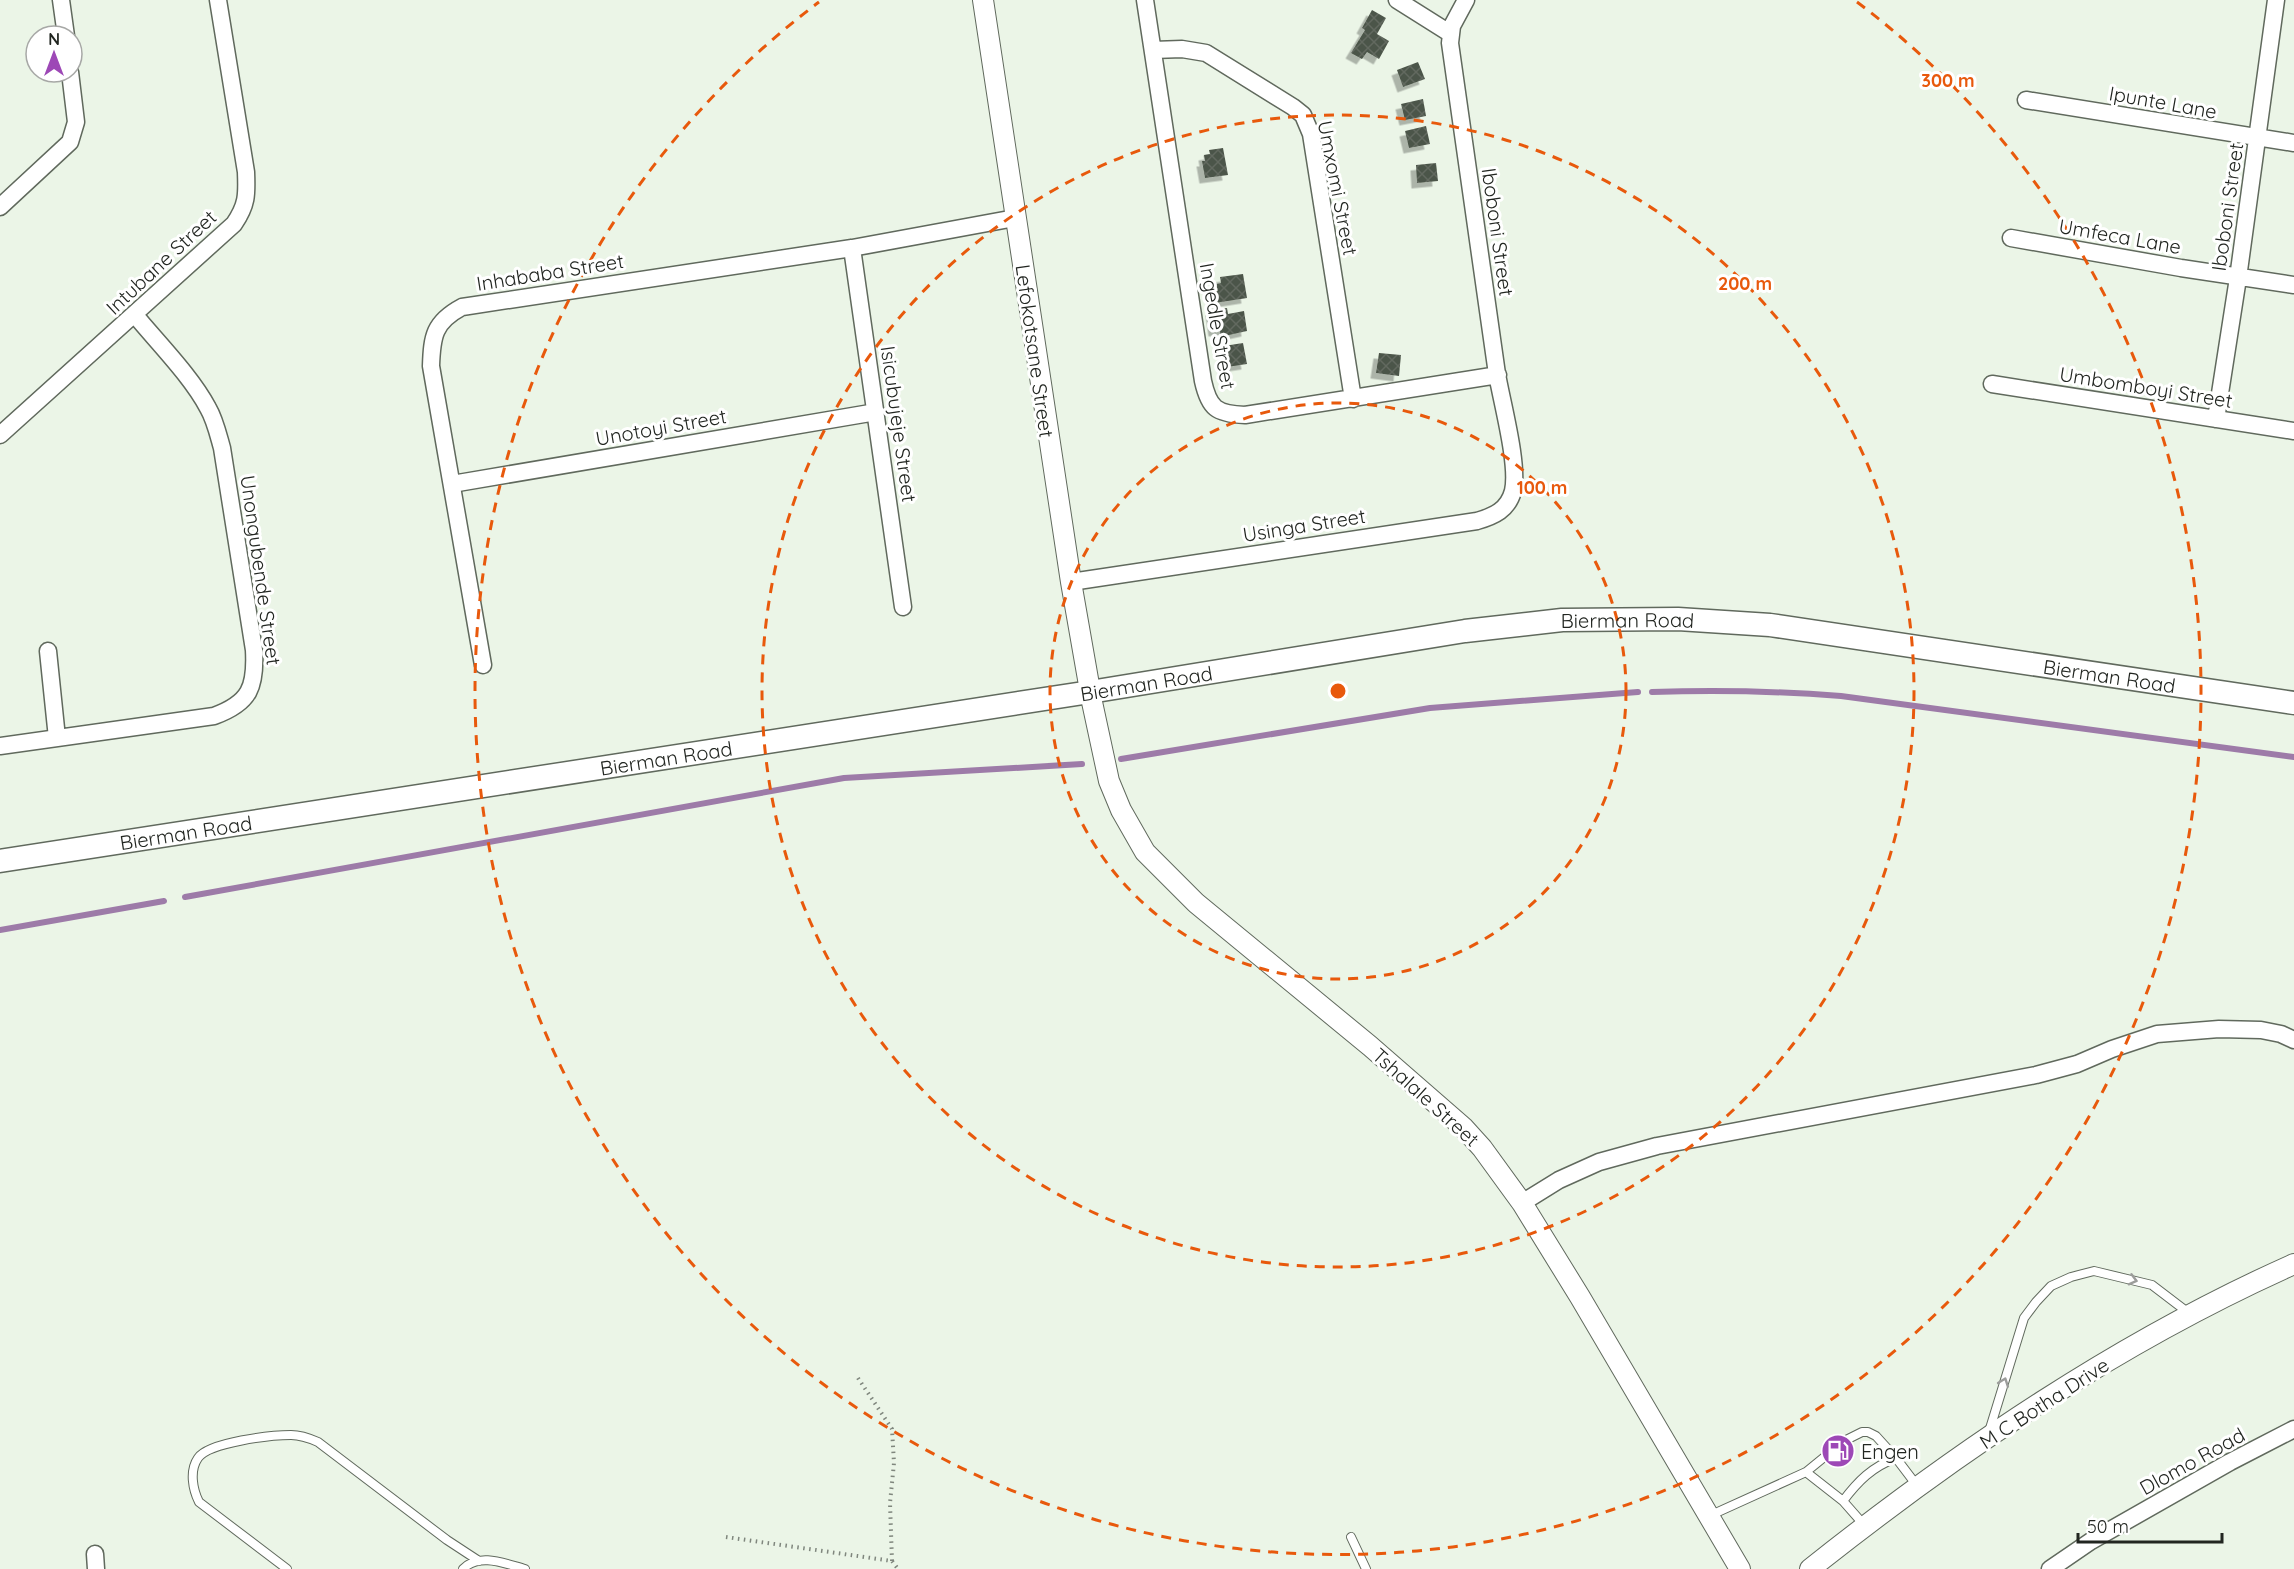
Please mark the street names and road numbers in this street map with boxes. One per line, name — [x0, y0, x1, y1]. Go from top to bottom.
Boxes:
street label: Ipunte Lane — [2107, 80, 2219, 124]
street label: Umxomi Street — [1313, 119, 1363, 258]
street label: Iboboni Street — [2206, 141, 2248, 273]
street label: Iboboni Street — [1477, 166, 1519, 298]
street label: Intubane Street — [101, 204, 222, 320]
street label: Umfeca Lane — [2057, 213, 2183, 259]
street label: Inhababa Street — [475, 248, 626, 296]
street label: Ingedle Street — [1195, 261, 1241, 391]
street label: Lefokotsane Street — [1010, 263, 1060, 439]
street label: Isicubujeje Street — [876, 344, 922, 504]
street label: Umbomboyi Street — [2058, 361, 2235, 413]
street label: Unotoyi Street — [594, 403, 729, 451]
street label: Unongubende Street — [235, 473, 287, 667]
street label: Usinga Street — [1241, 503, 1367, 547]
street label: Bierman Road — [1561, 606, 1695, 633]
street label: Bierman Road — [2042, 653, 2177, 698]
street label: Bierman Road — [1078, 660, 1214, 706]
street label: Bierman Road — [598, 735, 734, 780]
street label: Bierman Road — [118, 810, 254, 855]
street label: Tshalale Street — [1367, 1042, 1485, 1152]
street label: M C Botha Drive — [1975, 1352, 2113, 1454]
street label: Dlomo Road — [2135, 1422, 2249, 1500]

